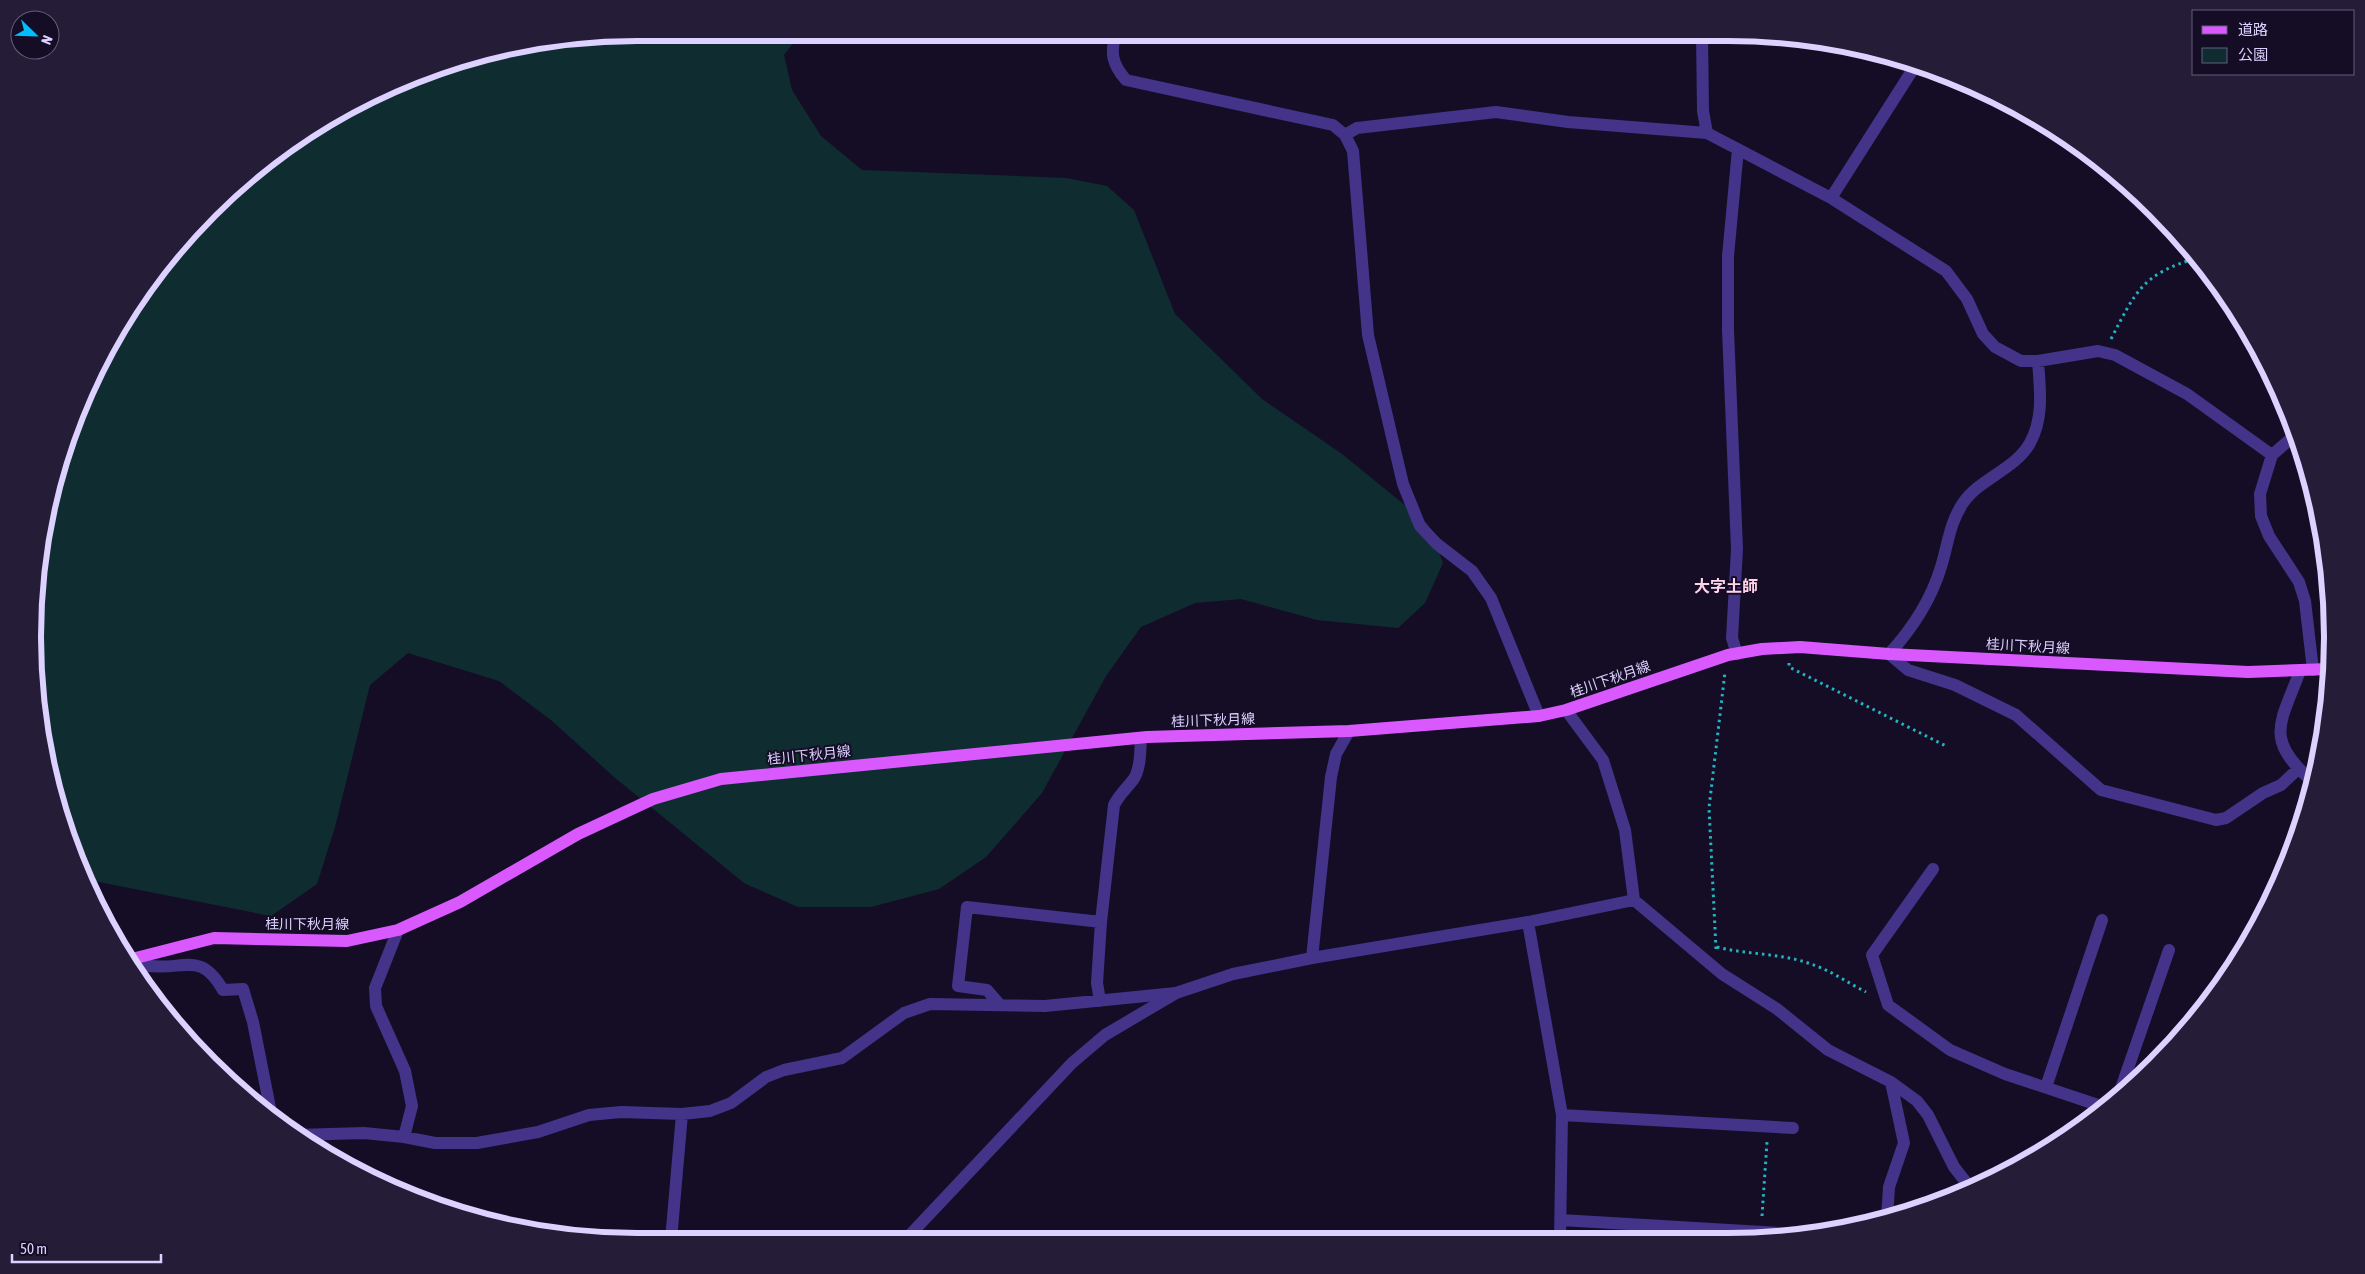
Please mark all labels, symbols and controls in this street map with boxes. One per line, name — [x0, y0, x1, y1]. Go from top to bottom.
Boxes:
north arrow — [10, 10, 60, 60]
legend — [2192, 10, 2355, 75]
text: 道路 — [2238, 21, 2268, 38]
text: N — [38, 33, 56, 47]
text: 公園 — [2238, 46, 2268, 63]
district label: 大字土師 — [1694, 577, 1758, 595]
street label: 桂川下秋月線 — [1986, 636, 2070, 656]
street label: 桂川下秋月線 — [1568, 658, 1652, 700]
street label: 桂川下秋月線 — [1171, 711, 1255, 729]
street label: 桂川下秋月線 — [766, 743, 852, 767]
street label: 桂川下秋月線 — [265, 916, 349, 932]
scale bar — [12, 1232, 161, 1264]
text: 50 m — [20, 1240, 47, 1257]

